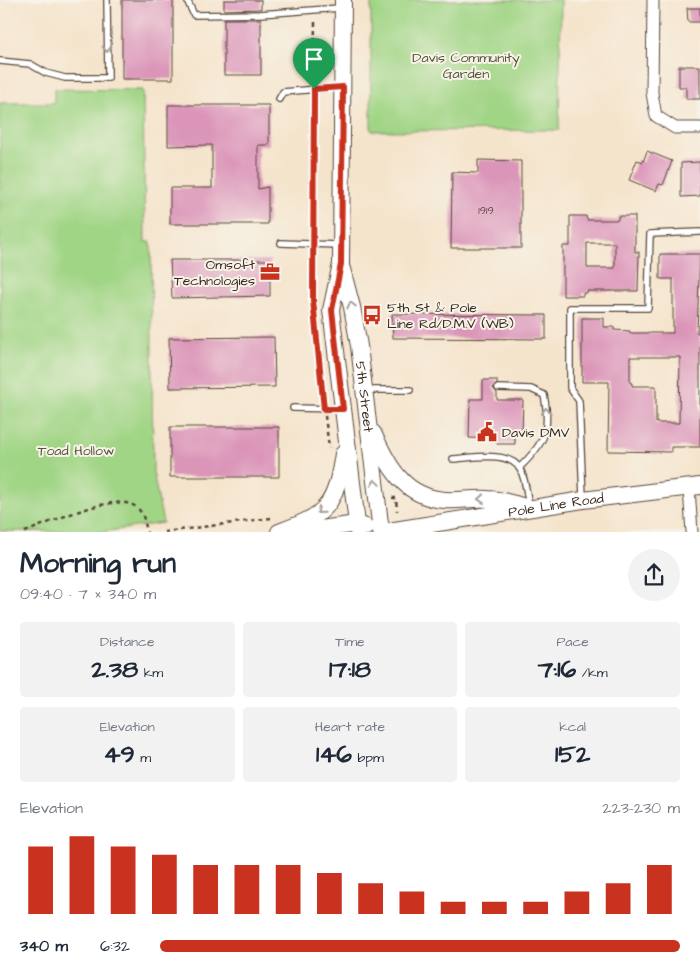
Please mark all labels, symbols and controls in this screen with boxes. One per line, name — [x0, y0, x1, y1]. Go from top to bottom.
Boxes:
pin — [293, 38, 335, 89]
one-way arrow — [102, 45, 112, 53]
icon: arrive — [300, 45, 328, 73]
park label: Davis Community Garden — [412, 48, 520, 84]
house number: 1919 — [478, 203, 494, 218]
place label: Omsoft Technologies — [174, 255, 255, 291]
office icon: Omsoft Technologies — [259, 261, 281, 283]
place label: 5th St & Pole Line Rd/D.M.V (WB) — [387, 298, 514, 334]
one-way arrow — [347, 300, 357, 309]
bus stop icon: 5th St & Pole Line Rd/D.M.V (WB) — [361, 304, 383, 326]
street label: 5th Street — [350, 360, 378, 434]
one-way arrow — [541, 407, 552, 415]
public building icon: Davis DMV — [476, 421, 498, 443]
place label: Davis DMV — [502, 423, 570, 443]
park label: Toad Hollow — [38, 441, 114, 461]
one-way arrow — [370, 479, 381, 487]
street label: Pole Line Road — [507, 489, 605, 523]
one-way arrow — [477, 494, 485, 505]
one-way arrow — [317, 505, 326, 514]
text: Morning run — [20, 544, 176, 583]
button: share — [628, 549, 680, 601]
text: 09:40 · 7 × 340 m — [20, 583, 156, 605]
text: Distance — [100, 632, 155, 652]
text: Time — [335, 632, 365, 652]
text: Pace — [556, 632, 589, 652]
text: 2.38 — [91, 652, 138, 687]
text: 17:18 — [329, 652, 371, 687]
text: 7:16 — [538, 652, 576, 687]
text: km — [138, 663, 163, 683]
text: /km — [576, 663, 608, 683]
text: Elevation — [100, 717, 155, 737]
text: Heart rate — [315, 717, 385, 737]
text: kcal — [559, 717, 586, 737]
text: 49 — [103, 737, 135, 772]
text: 146 — [316, 737, 352, 772]
text: 152 — [555, 737, 590, 772]
text: m — [135, 748, 151, 768]
text: bpm — [352, 748, 384, 768]
text: Elevation — [20, 797, 83, 819]
text: 223–230 m — [602, 797, 680, 819]
text: 340 m — [20, 935, 68, 957]
text: 6:32 — [100, 935, 130, 957]

